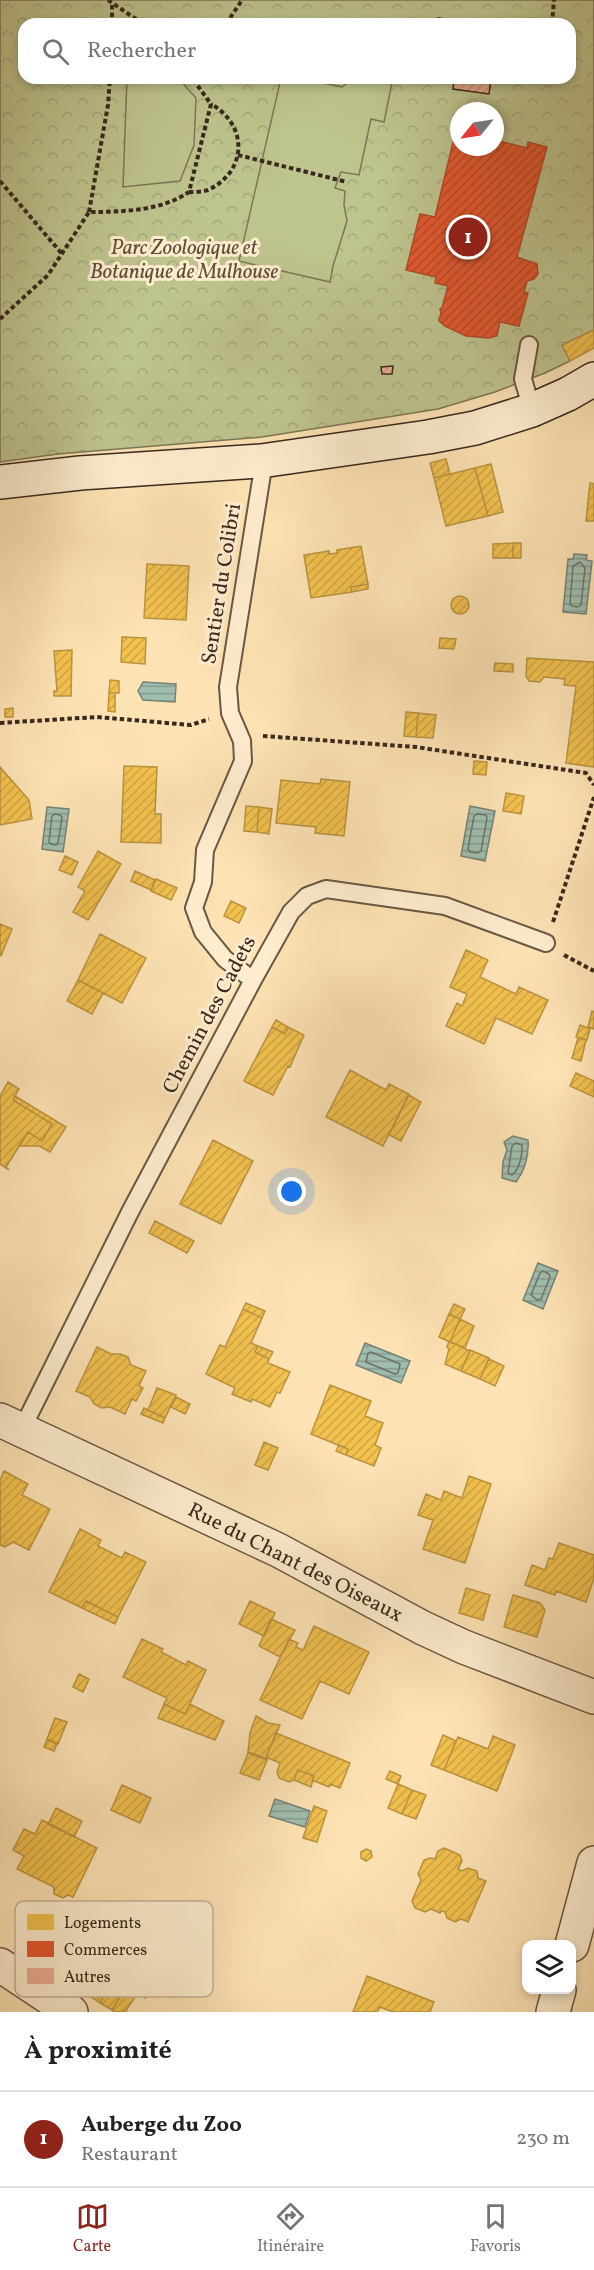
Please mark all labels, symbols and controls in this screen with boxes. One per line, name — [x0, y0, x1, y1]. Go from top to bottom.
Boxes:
search box — [18, 18, 576, 84]
icon: search — [39, 35, 72, 68]
text: Rechercher — [87, 36, 196, 67]
north arrow — [450, 102, 504, 156]
pin: 1 — [448, 214, 488, 260]
park label: Parc Zoologique et Botanique de Mulhouse — [90, 234, 278, 287]
street label: Sentier du Colibri — [195, 501, 249, 667]
street label: Chemin des Cadets — [156, 931, 264, 1099]
your location — [277, 1177, 306, 1206]
street label: Rue du Chant des Oiseaux — [182, 1496, 408, 1630]
legend — [15, 1901, 213, 1997]
text: Logements — [64, 1913, 141, 1935]
text: Commerces — [64, 1940, 147, 1962]
map controls — [522, 1940, 576, 1994]
button: layers — [522, 1940, 576, 1994]
text: Autres — [64, 1967, 111, 1989]
text: À proximité — [24, 2033, 172, 2069]
text: Auberge du Zoo — [81, 2110, 242, 2141]
text: 1 — [39, 2125, 48, 2153]
text: 230 m — [516, 2125, 570, 2153]
text: Restaurant — [81, 2141, 178, 2169]
tab: Carte — [73, 2200, 111, 2258]
tab: Itinéraire — [257, 2200, 324, 2258]
tab: Favoris — [470, 2200, 521, 2258]

